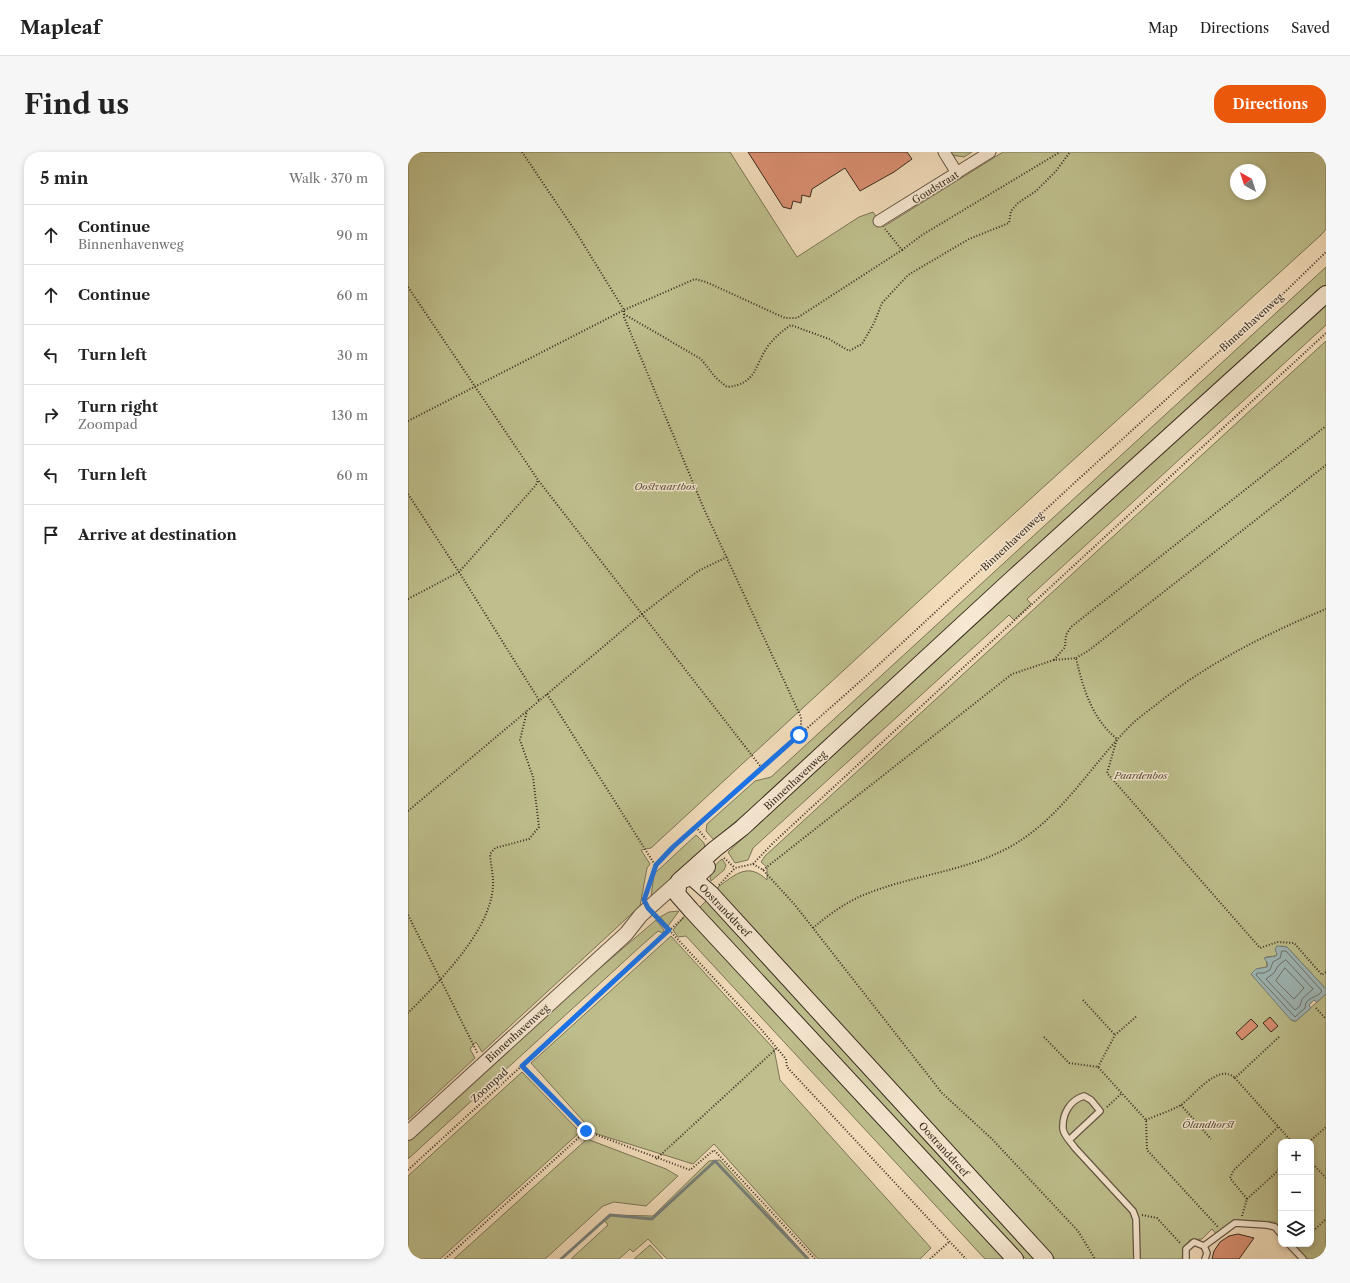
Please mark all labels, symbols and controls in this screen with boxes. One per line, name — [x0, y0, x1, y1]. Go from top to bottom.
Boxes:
text: Mapleaf — [20, 16, 101, 39]
text: Map — [1148, 19, 1178, 37]
text: Directions — [1200, 19, 1269, 37]
text: Saved — [1291, 19, 1330, 37]
button: Directions — [1214, 85, 1326, 123]
text: Find us — [24, 87, 129, 121]
north arrow — [1230, 164, 1266, 200]
text: 5 min — [40, 168, 88, 188]
street label: Goudstraat — [910, 168, 961, 207]
text: Walk · 370 m — [289, 170, 368, 186]
text: Continue — [78, 217, 150, 236]
icon: ahead — [40, 224, 62, 246]
text: 90 m — [337, 227, 368, 243]
text: Binnenhavenweg — [78, 236, 184, 252]
icon: ahead — [40, 284, 62, 306]
text: Continue — [78, 285, 150, 304]
text: 60 m — [337, 287, 368, 303]
street label: Binnenhavenweg — [1217, 290, 1286, 354]
icon: left — [40, 344, 62, 366]
text: Turn left — [78, 345, 147, 364]
text: 30 m — [337, 347, 368, 363]
text: Turn right — [78, 397, 158, 416]
icon: right — [40, 404, 62, 426]
text: 130 m — [332, 407, 368, 423]
text: Zoompad — [78, 416, 138, 432]
icon: left — [40, 464, 62, 486]
text: Turn left — [78, 465, 147, 484]
text: 60 m — [337, 467, 368, 483]
park label: Oostvaartbos — [634, 480, 696, 493]
street label: Binnenhavenweg — [978, 508, 1047, 574]
icon: arrive — [40, 524, 62, 546]
text: Arrive at destination — [78, 525, 237, 544]
route start — [790, 726, 808, 744]
street label: Binnenhavenweg — [761, 747, 830, 813]
park label: Paardenbos — [1113, 769, 1168, 782]
street label: Oostranddreef — [696, 881, 754, 941]
street label: Binnenhavenweg — [483, 1001, 552, 1065]
street label: Zoompad — [468, 1065, 511, 1106]
park label: Ölandhorst — [1182, 1118, 1234, 1131]
street label: Oostranddreef — [916, 1119, 972, 1180]
route end — [577, 1122, 595, 1140]
map controls — [1278, 1139, 1314, 1247]
button: + — [1278, 1139, 1314, 1175]
button: − — [1278, 1175, 1314, 1211]
button: layers — [1278, 1211, 1314, 1247]

